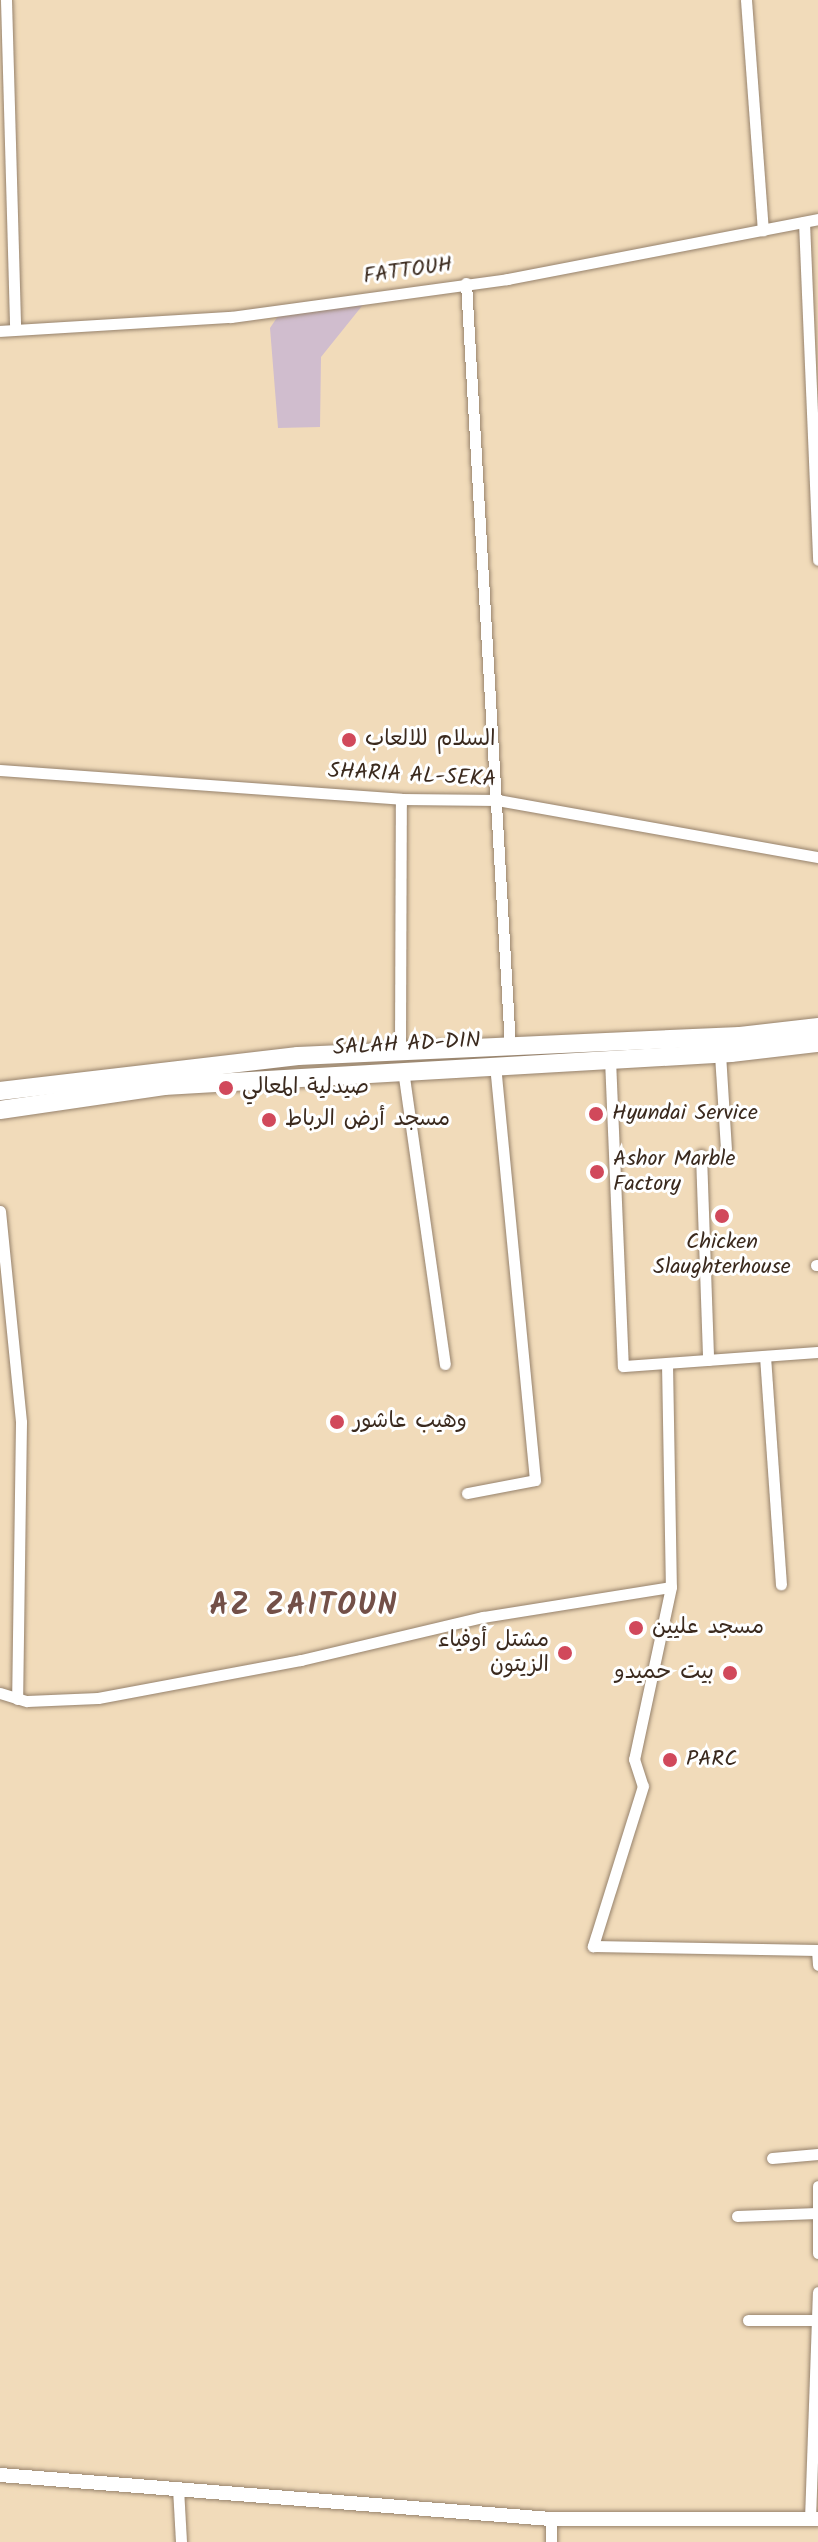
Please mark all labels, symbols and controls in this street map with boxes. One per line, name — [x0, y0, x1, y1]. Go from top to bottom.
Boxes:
street label: FATTOUH — [362, 252, 454, 290]
place label: السلام للالعاب — [365, 727, 496, 753]
marker: السلام للالعاب — [340, 731, 358, 749]
street label: SHARIA AL-SEKA — [327, 758, 497, 794]
street label: SALAH AD-DIN — [333, 1028, 481, 1062]
place label: صيدلية المعالي — [242, 1075, 369, 1101]
marker: صيدلية المعالي — [217, 1079, 235, 1097]
place label: Hyundai Service — [612, 1101, 758, 1127]
marker: Hyundai Service — [587, 1105, 605, 1123]
place label: مسجد أرض الرباط — [285, 1107, 450, 1133]
marker: مسجد أرض الرباط — [260, 1111, 278, 1129]
place label: Ashor Marble Factory — [613, 1146, 735, 1198]
marker: Ashor Marble Factory — [588, 1163, 606, 1181]
marker: Chicken Slaughterhouse — [713, 1207, 731, 1225]
place label: Chicken Slaughterhouse — [653, 1229, 791, 1280]
place label: وهيب عاشور — [353, 1409, 467, 1435]
marker: وهيب عاشور — [328, 1413, 346, 1431]
district label: AZ ZAITOUN — [209, 1588, 399, 1624]
place label: مسجد عليين — [652, 1615, 764, 1641]
marker: مسجد عليين — [627, 1619, 645, 1637]
place label: مشتل أوفياء الزيتون — [438, 1627, 549, 1678]
marker: مشتل أوفياء الزيتون — [556, 1644, 574, 1662]
place label: بيت حميدو — [615, 1660, 714, 1686]
marker: بيت حميدو — [721, 1664, 739, 1682]
place label: PARC — [686, 1747, 737, 1773]
marker: PARC — [661, 1751, 679, 1769]

